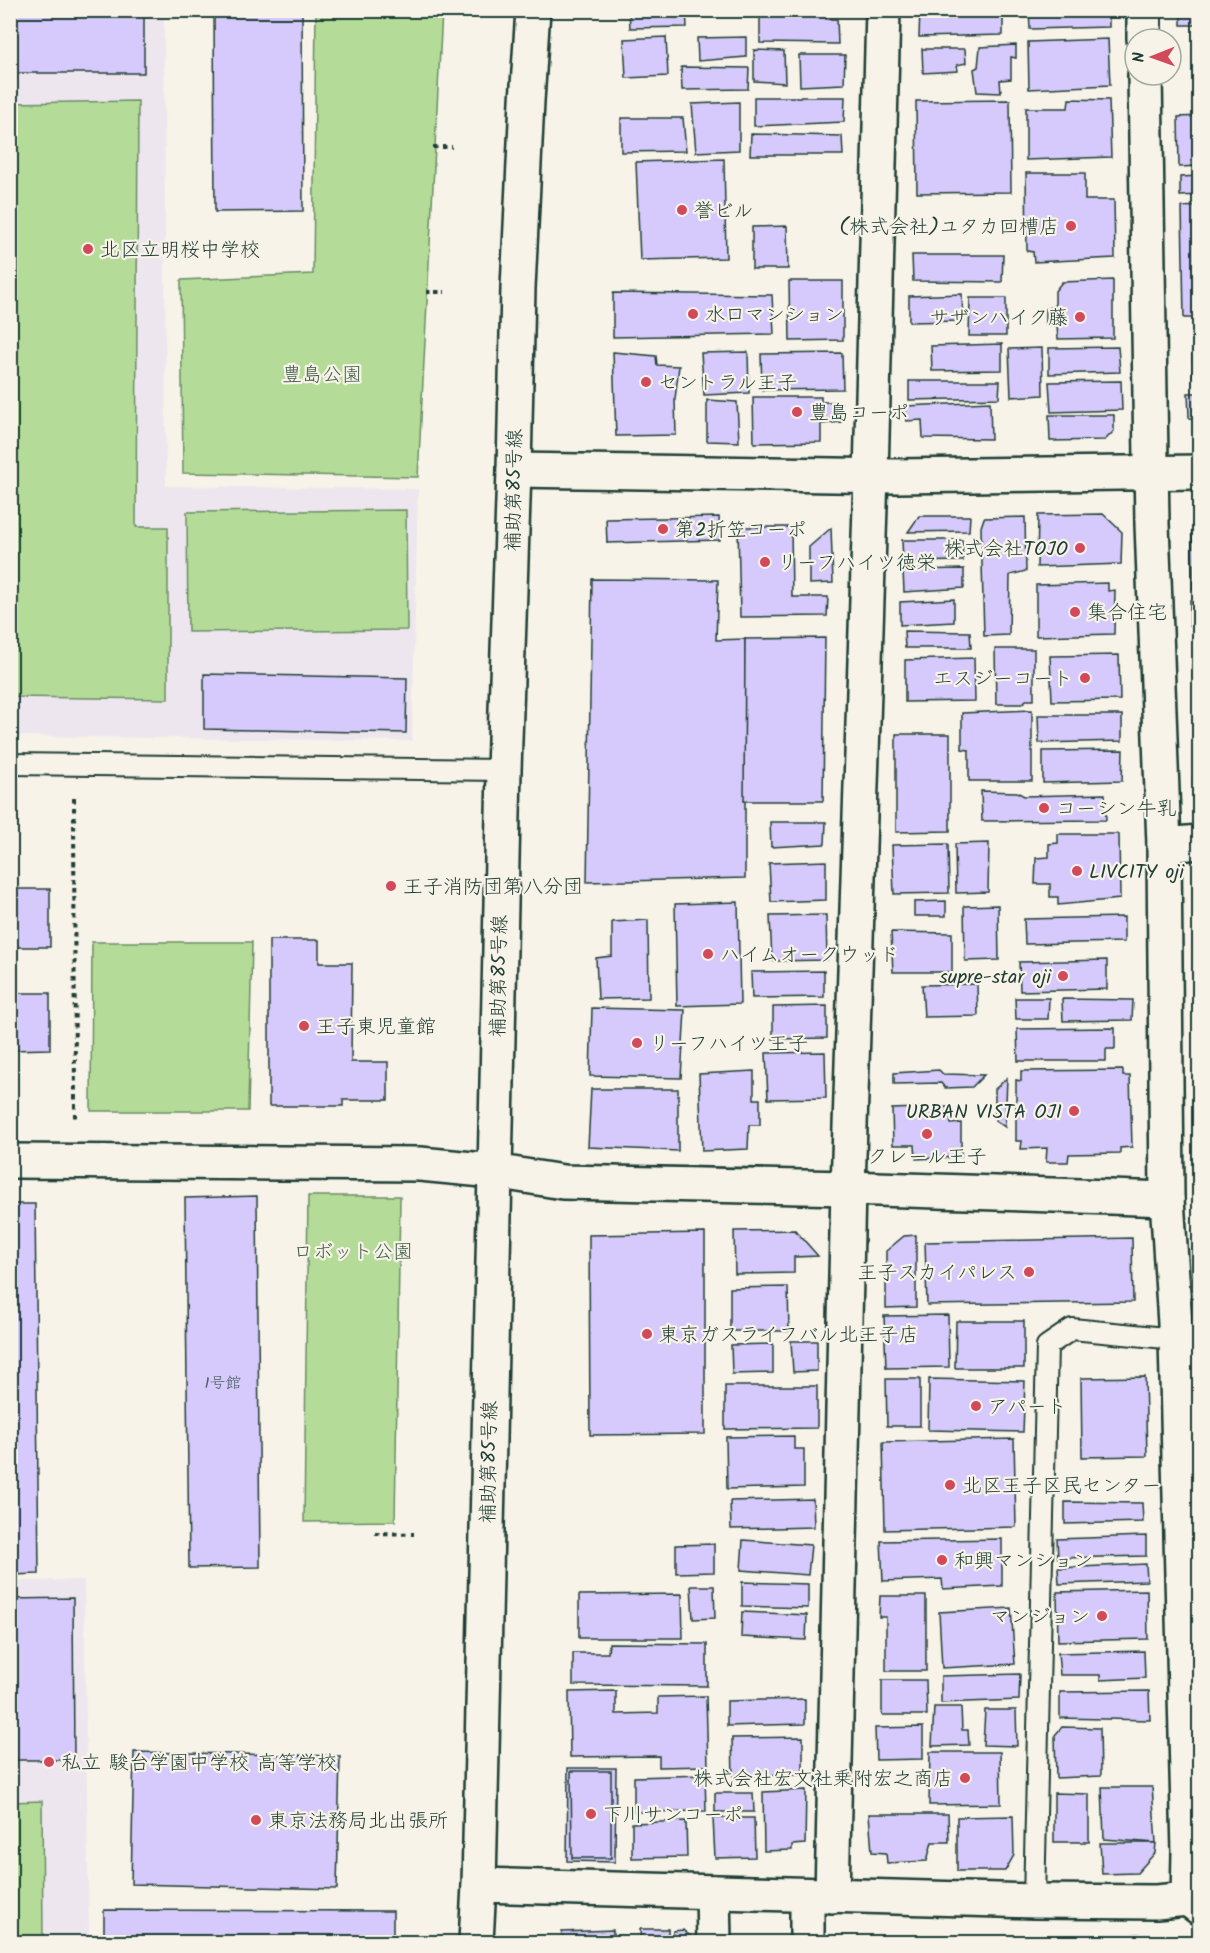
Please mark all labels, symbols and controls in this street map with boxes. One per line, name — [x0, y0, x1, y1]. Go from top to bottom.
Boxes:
north arrow — [1123, 27, 1183, 87]
text: N — [1127, 52, 1152, 63]
place label: 誉ビル — [694, 196, 754, 228]
marker: 誉ビル — [675, 203, 689, 217]
place label: (株式会社)ユタカ回槽店 — [839, 212, 1059, 244]
marker: (株式会社)ユタカ回槽店 — [1064, 219, 1078, 233]
place label: 北区立明桜中学校 — [100, 235, 260, 267]
marker: 北区立明桜中学校 — [81, 242, 95, 256]
place label: 水口マンション — [705, 300, 844, 332]
place label: サザンハイク藤 — [929, 303, 1068, 335]
marker: 水口マンション — [686, 307, 700, 321]
marker: サザンハイク藤 — [1073, 310, 1087, 324]
park label: 豊島公園 — [282, 360, 362, 392]
place label: セントラル王子 — [658, 368, 797, 400]
marker: セントラル王子 — [639, 375, 653, 389]
place label: 豊島コーポ — [809, 398, 909, 430]
marker: 豊島コーポ — [790, 405, 804, 419]
street label: 補助第85号線 — [498, 428, 532, 552]
place label: 第2折笠コーポ — [675, 515, 807, 547]
marker: 第2折笠コーポ — [656, 522, 670, 536]
place label: 株式会社TOJO — [943, 534, 1068, 566]
marker: 株式会社TOJO — [1073, 541, 1087, 555]
place label: リーフハイツ徳栄 — [777, 548, 936, 580]
marker: リーフハイツ徳栄 — [758, 555, 772, 569]
place label: 集合住宅 — [1087, 598, 1167, 630]
marker: 集合住宅 — [1068, 605, 1082, 619]
place label: エスジーコート — [933, 664, 1073, 696]
marker: エスジーコート — [1078, 671, 1092, 685]
place label: コーシン牛乳 — [1056, 794, 1176, 826]
marker: コーシン牛乳 — [1037, 801, 1051, 815]
place label: LIVCITY oji — [1089, 857, 1185, 889]
marker: LIVCITY oji — [1070, 864, 1084, 878]
place label: 王子消防団第八分団 — [403, 872, 583, 904]
marker: 王子消防団第八分団 — [384, 879, 398, 893]
street label: 補助第85号線 — [483, 914, 517, 1038]
place label: ハイムオークウッド — [720, 940, 899, 972]
marker: ハイムオークウッド — [701, 947, 715, 961]
place label: supre-star oji — [939, 962, 1052, 994]
marker: supre-star oji — [1056, 969, 1070, 983]
place label: 王子東児童館 — [316, 1012, 436, 1044]
marker: 王子東児童館 — [297, 1019, 311, 1033]
place label: リーフハイツ王子 — [649, 1029, 808, 1061]
marker: リーフハイツ王子 — [630, 1036, 644, 1050]
place label: URBAN VISTA OJI — [906, 1097, 1062, 1129]
marker: URBAN VISTA OJI — [1067, 1104, 1081, 1118]
marker: クレール王子 — [920, 1127, 934, 1141]
place label: クレール王子 — [867, 1142, 987, 1174]
park label: ロボット公園 — [293, 1237, 413, 1269]
place label: 王子スカイパレス — [857, 1258, 1017, 1290]
marker: 王子スカイパレス — [1022, 1265, 1036, 1279]
place label: 東京ガスライフバル北王子店 — [659, 1320, 919, 1352]
marker: 東京ガスライフバル北王子店 — [640, 1327, 654, 1341]
house number: 1号館 — [204, 1371, 242, 1396]
place label: アパート — [988, 1392, 1067, 1424]
marker: アパート — [969, 1399, 983, 1413]
street label: 補助第85号線 — [473, 1400, 507, 1524]
place label: 北区王子区民センター — [962, 1471, 1161, 1503]
marker: 北区王子区民センター — [943, 1478, 957, 1492]
place label: 和興マンション — [954, 1546, 1093, 1578]
marker: 和興マンション — [935, 1553, 949, 1567]
place label: マンジョン — [990, 1602, 1090, 1634]
marker: マンジョン — [1095, 1609, 1109, 1623]
place label: 私立 駿台学園中学校 高等学校 — [61, 1748, 337, 1780]
marker: 私立 駿台学園中学校 高等学校 — [42, 1755, 56, 1769]
place label: 株式会社宏文社乗附宏之商店 — [693, 1764, 953, 1796]
marker: 株式会社宏文社乗附宏之商店 — [958, 1771, 972, 1785]
place label: 下川サンコーポ — [603, 1800, 743, 1832]
place label: 東京法務局北出張所 — [268, 1806, 448, 1838]
marker: 下川サンコーポ — [584, 1807, 598, 1821]
marker: 東京法務局北出張所 — [249, 1813, 263, 1827]

